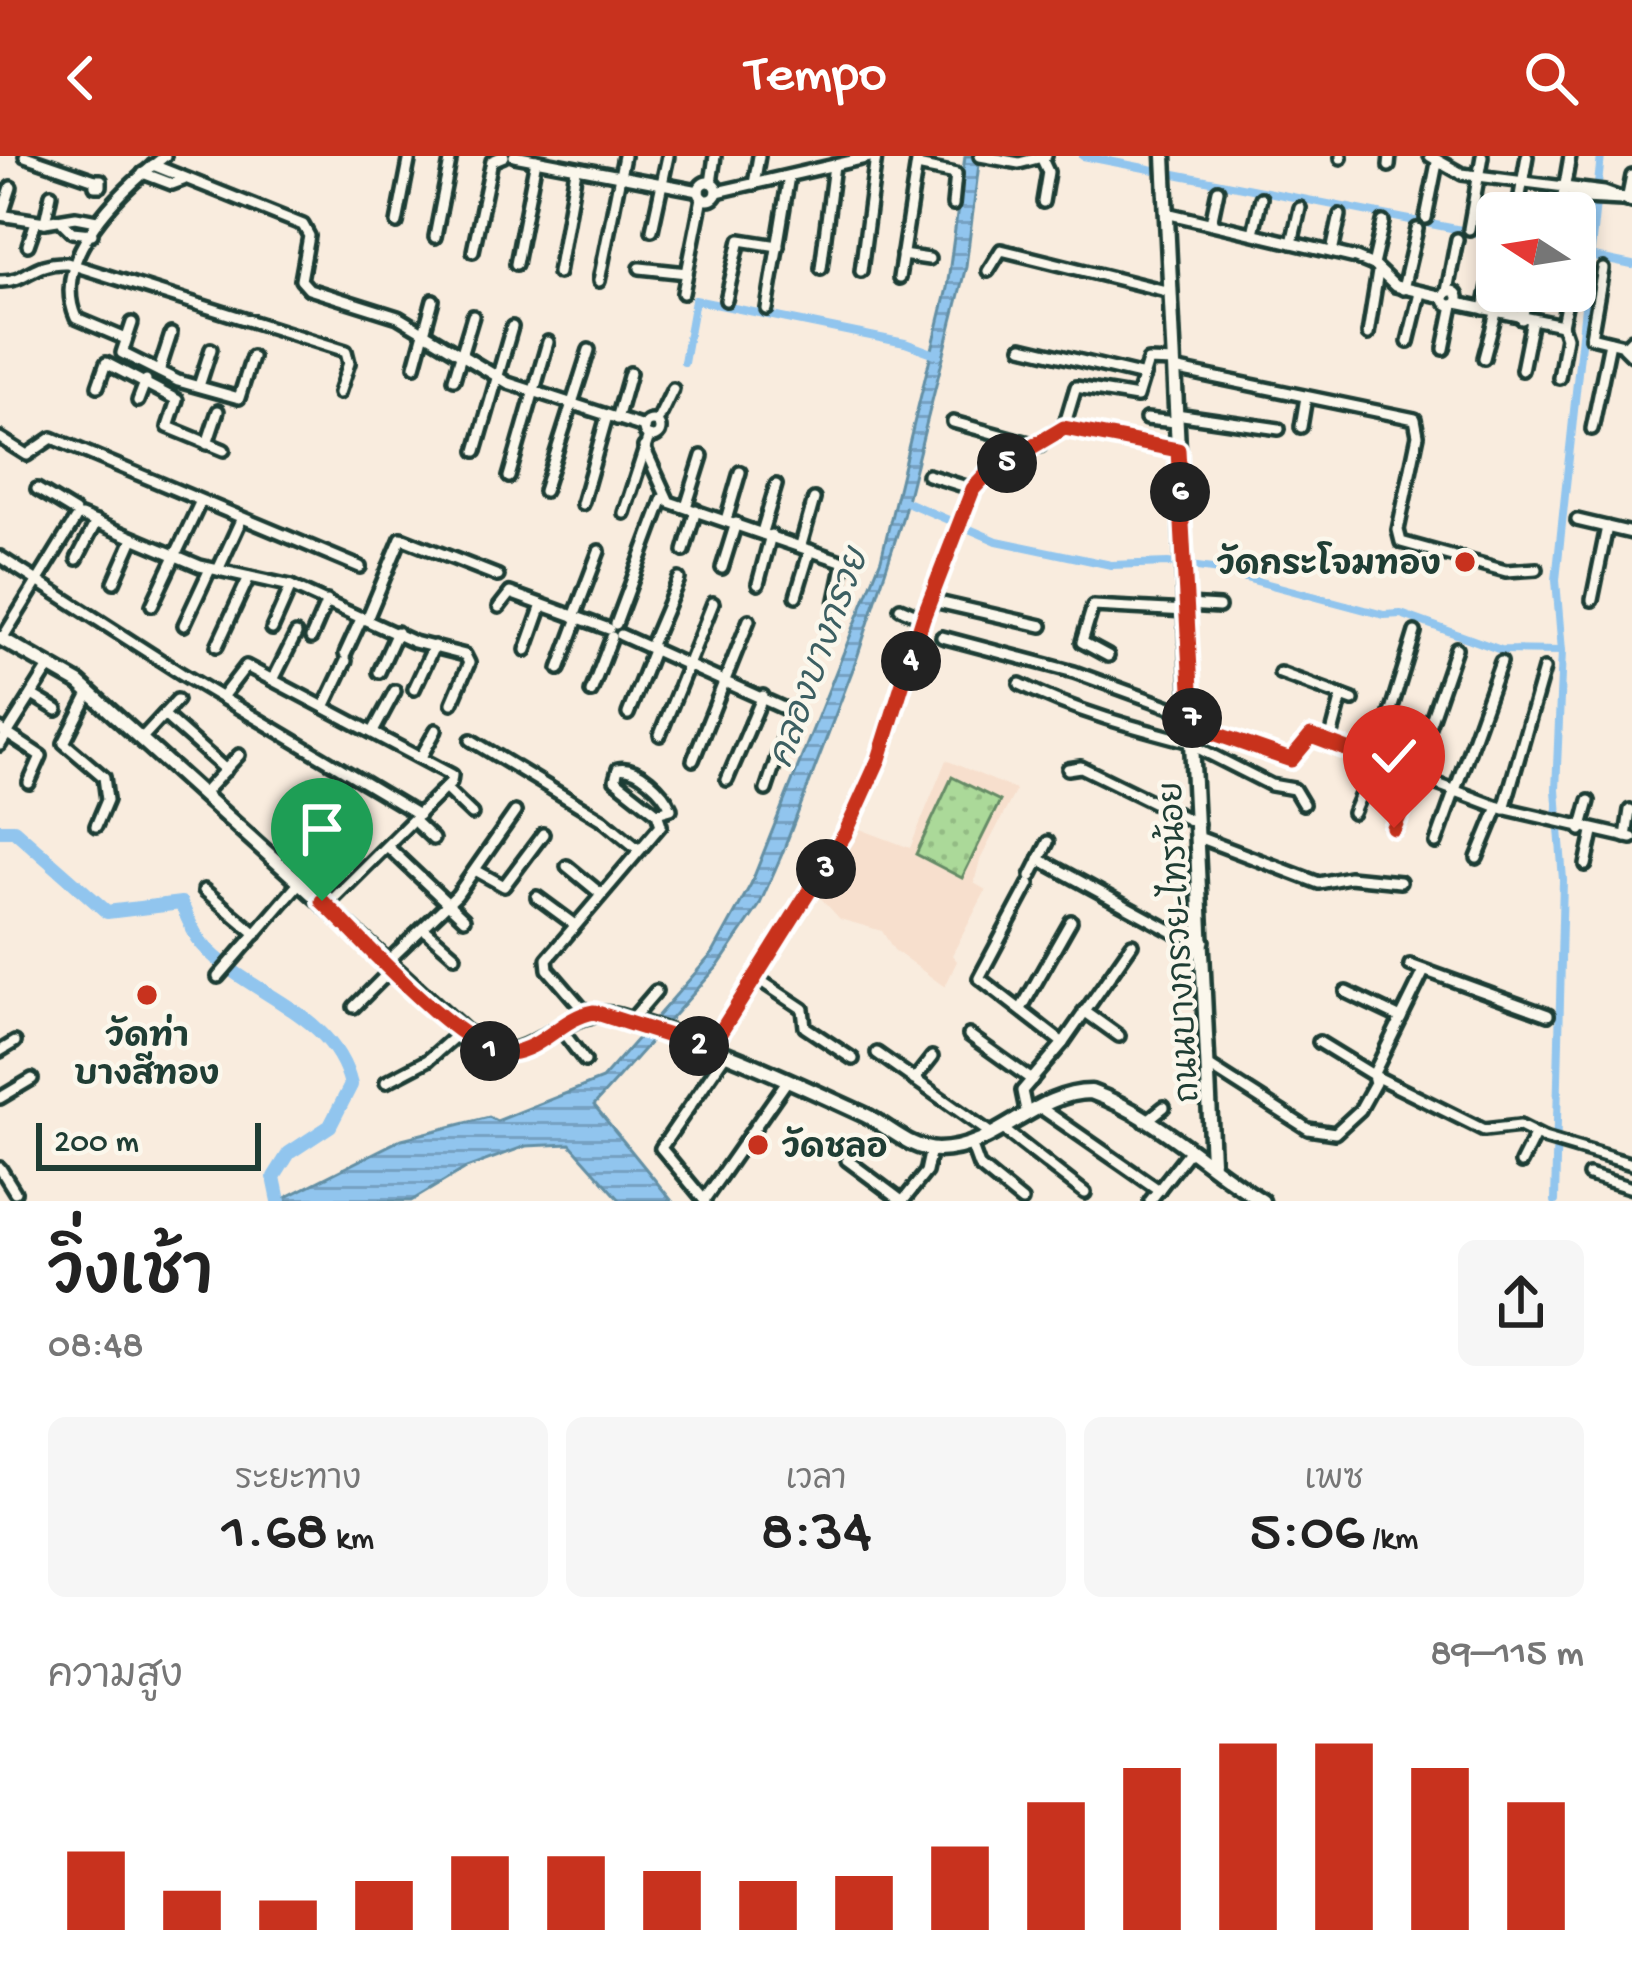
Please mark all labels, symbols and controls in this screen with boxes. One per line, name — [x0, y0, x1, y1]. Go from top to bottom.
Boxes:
icon: back — [48, 45, 114, 111]
icon: search — [1518, 45, 1584, 111]
text: Tempo — [745, 46, 887, 110]
north arrow — [1476, 192, 1596, 312]
map controls — [1476, 192, 1596, 312]
pin: 5 — [977, 433, 1037, 493]
text: 5 — [998, 444, 1016, 482]
pin: 6 — [1150, 462, 1210, 522]
text: 6 — [1172, 473, 1188, 511]
water label: คลองบางกรวย — [763, 541, 883, 774]
place label: วัดกระโจมทอง — [1217, 541, 1441, 587]
marker: วัดกระโจมทอง — [1452, 549, 1478, 575]
pin: 4 — [881, 631, 941, 691]
text: 4 — [903, 642, 919, 680]
pin: 7 — [1162, 688, 1222, 748]
text: 7 — [1183, 699, 1201, 737]
pin — [1343, 705, 1445, 828]
icon: check — [1361, 723, 1427, 789]
pin — [271, 778, 373, 901]
street label: ถนนบางกรวย-ไทรน้อย — [1147, 780, 1210, 1104]
icon: arrive — [289, 796, 355, 862]
pin: 3 — [796, 839, 856, 899]
text: 3 — [817, 850, 835, 888]
marker: วัดท่า บางสีทอง — [134, 982, 160, 1008]
place label: วัดท่า บางสีทอง — [74, 1013, 220, 1097]
pin: 2 — [669, 1016, 729, 1076]
pin: 1 — [460, 1021, 520, 1081]
text: 2 — [691, 1027, 707, 1065]
text: 1 — [483, 1032, 497, 1070]
scale bar — [36, 1117, 261, 1170]
text: 200 m — [54, 1125, 139, 1163]
place label: วัดชลอ — [782, 1126, 887, 1170]
marker: วัดชลอ — [745, 1132, 771, 1158]
button: share — [1458, 1240, 1584, 1366]
text: วิ่งเช้า — [48, 1241, 213, 1319]
text: 08:48 — [48, 1325, 144, 1371]
text: ระยะทาง — [235, 1463, 361, 1501]
text: เวลา — [785, 1463, 847, 1501]
text: เพซ — [1305, 1463, 1363, 1501]
text: 1.68 — [222, 1501, 328, 1571]
text: 8:34 — [760, 1501, 872, 1571]
text: 5:06 — [1250, 1501, 1364, 1571]
text: km — [328, 1522, 374, 1560]
text: /km — [1364, 1522, 1418, 1560]
text: 89–115 m — [1430, 1633, 1584, 1679]
text: ความสูง — [48, 1656, 183, 1702]

